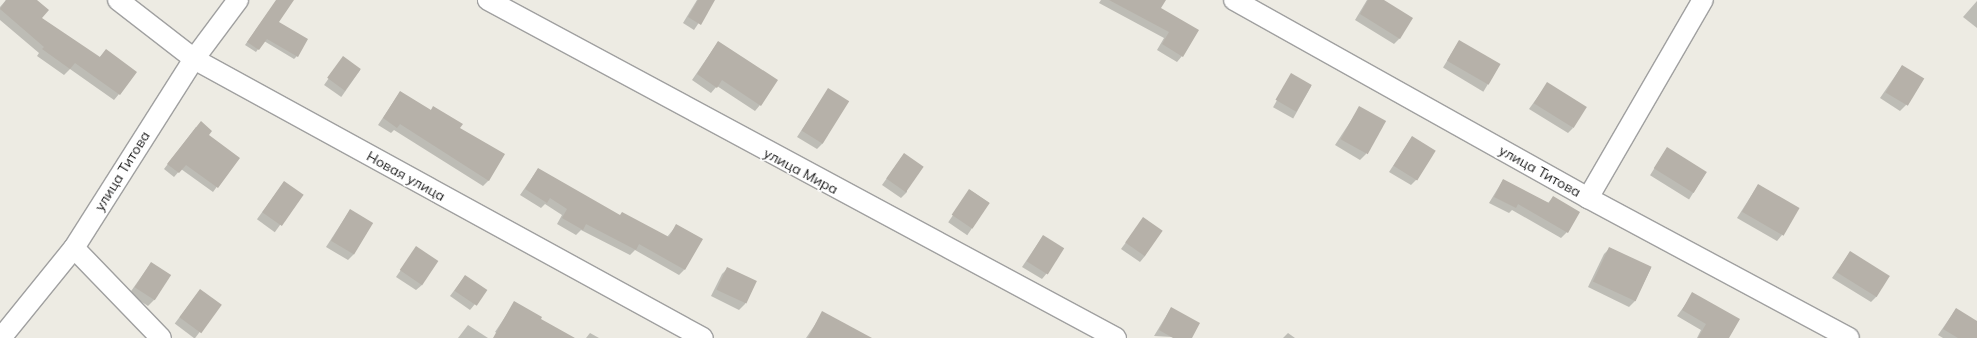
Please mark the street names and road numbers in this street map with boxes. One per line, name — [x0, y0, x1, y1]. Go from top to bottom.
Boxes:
street label: улица Титова — [91, 128, 153, 214]
street label: улица Титова — [1496, 142, 1584, 200]
street label: улица Мира — [761, 144, 841, 198]
street label: Новая улица — [364, 147, 448, 205]

